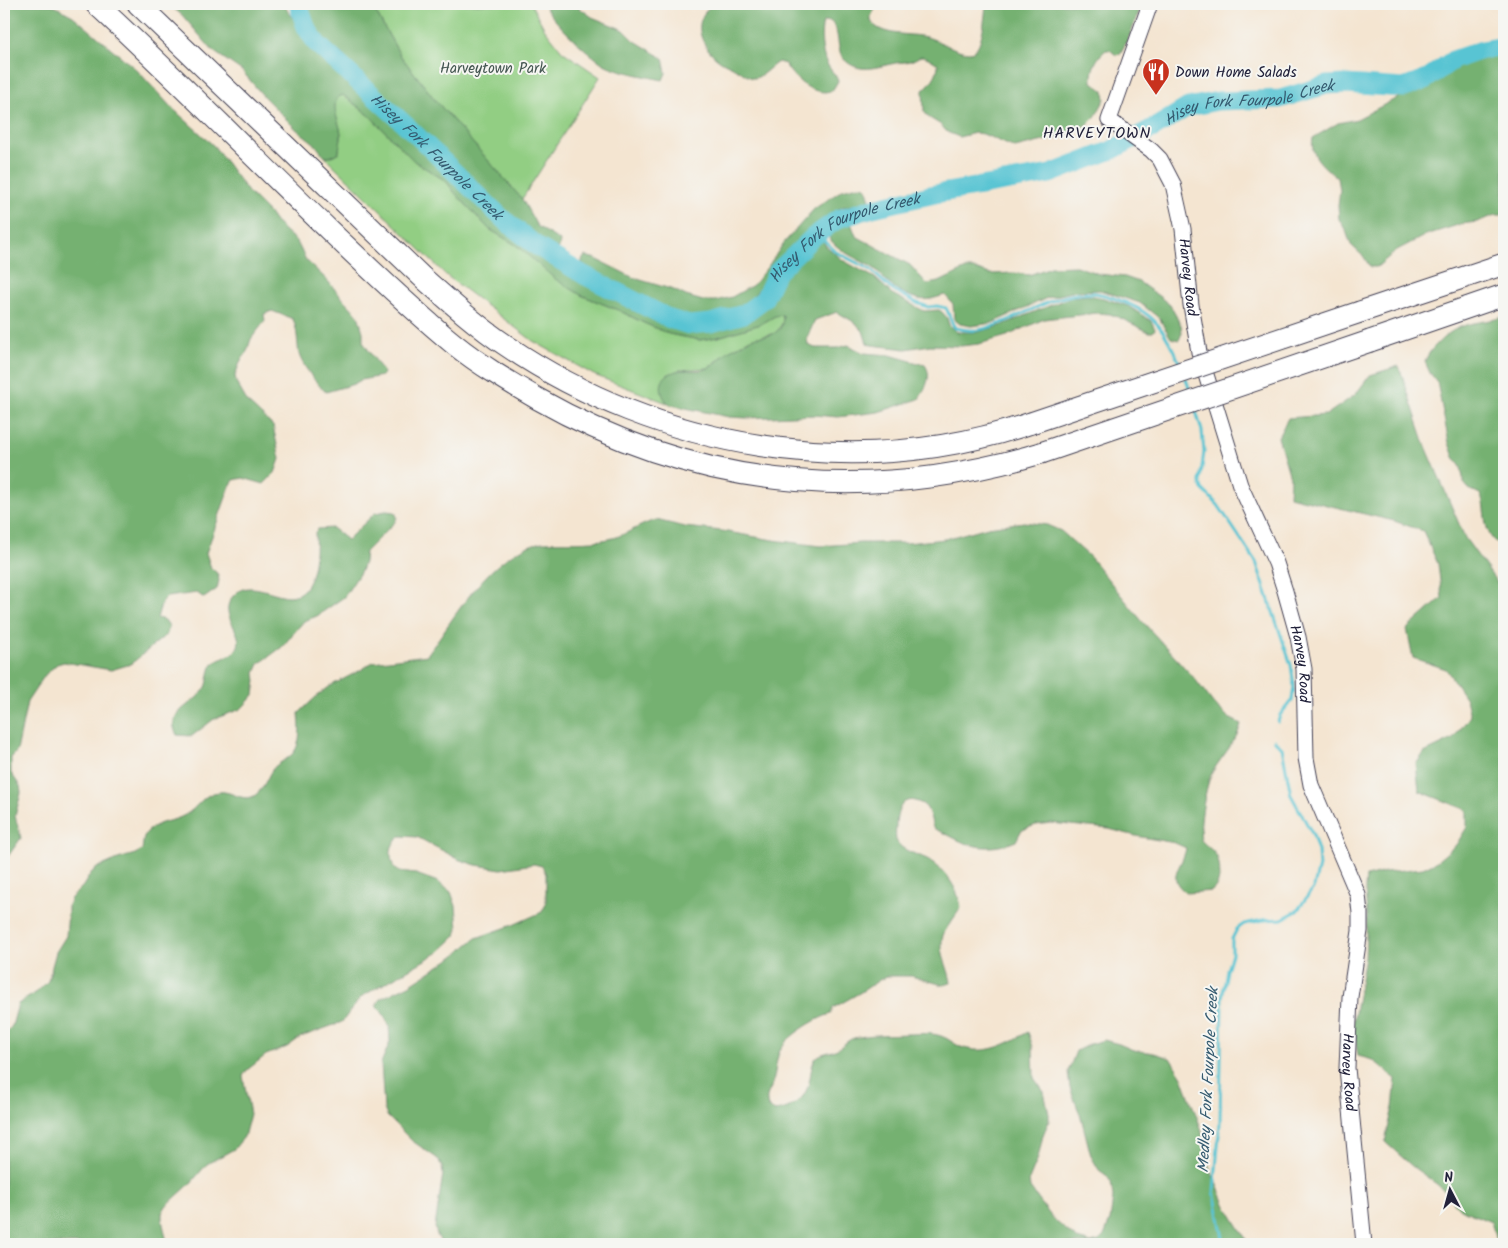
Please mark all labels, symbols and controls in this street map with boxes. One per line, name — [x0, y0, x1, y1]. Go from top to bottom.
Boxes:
park label: Harveytown Park — [440, 57, 547, 81]
restaurant icon: Down Home Salads — [1141, 57, 1171, 96]
place label: Down Home Salads — [1175, 61, 1297, 85]
water label: Hisey Fork Fourpole Creek — [1159, 74, 1337, 133]
water label: Hisey Fork Fourpole Creek — [364, 88, 510, 228]
district label: HARVEYTOWN — [1043, 121, 1151, 146]
water label: Hisey Fork Fourpole Creek — [763, 186, 925, 287]
street label: Harvey Road — [1171, 237, 1204, 319]
street label: Harvey Road — [1282, 622, 1316, 703]
water label: Medley Fork Fourpole Creek — [1191, 984, 1226, 1173]
street label: Harvey Road — [1334, 1033, 1362, 1113]
north arrow — [1426, 1166, 1476, 1216]
text: N — [1443, 1167, 1454, 1189]

